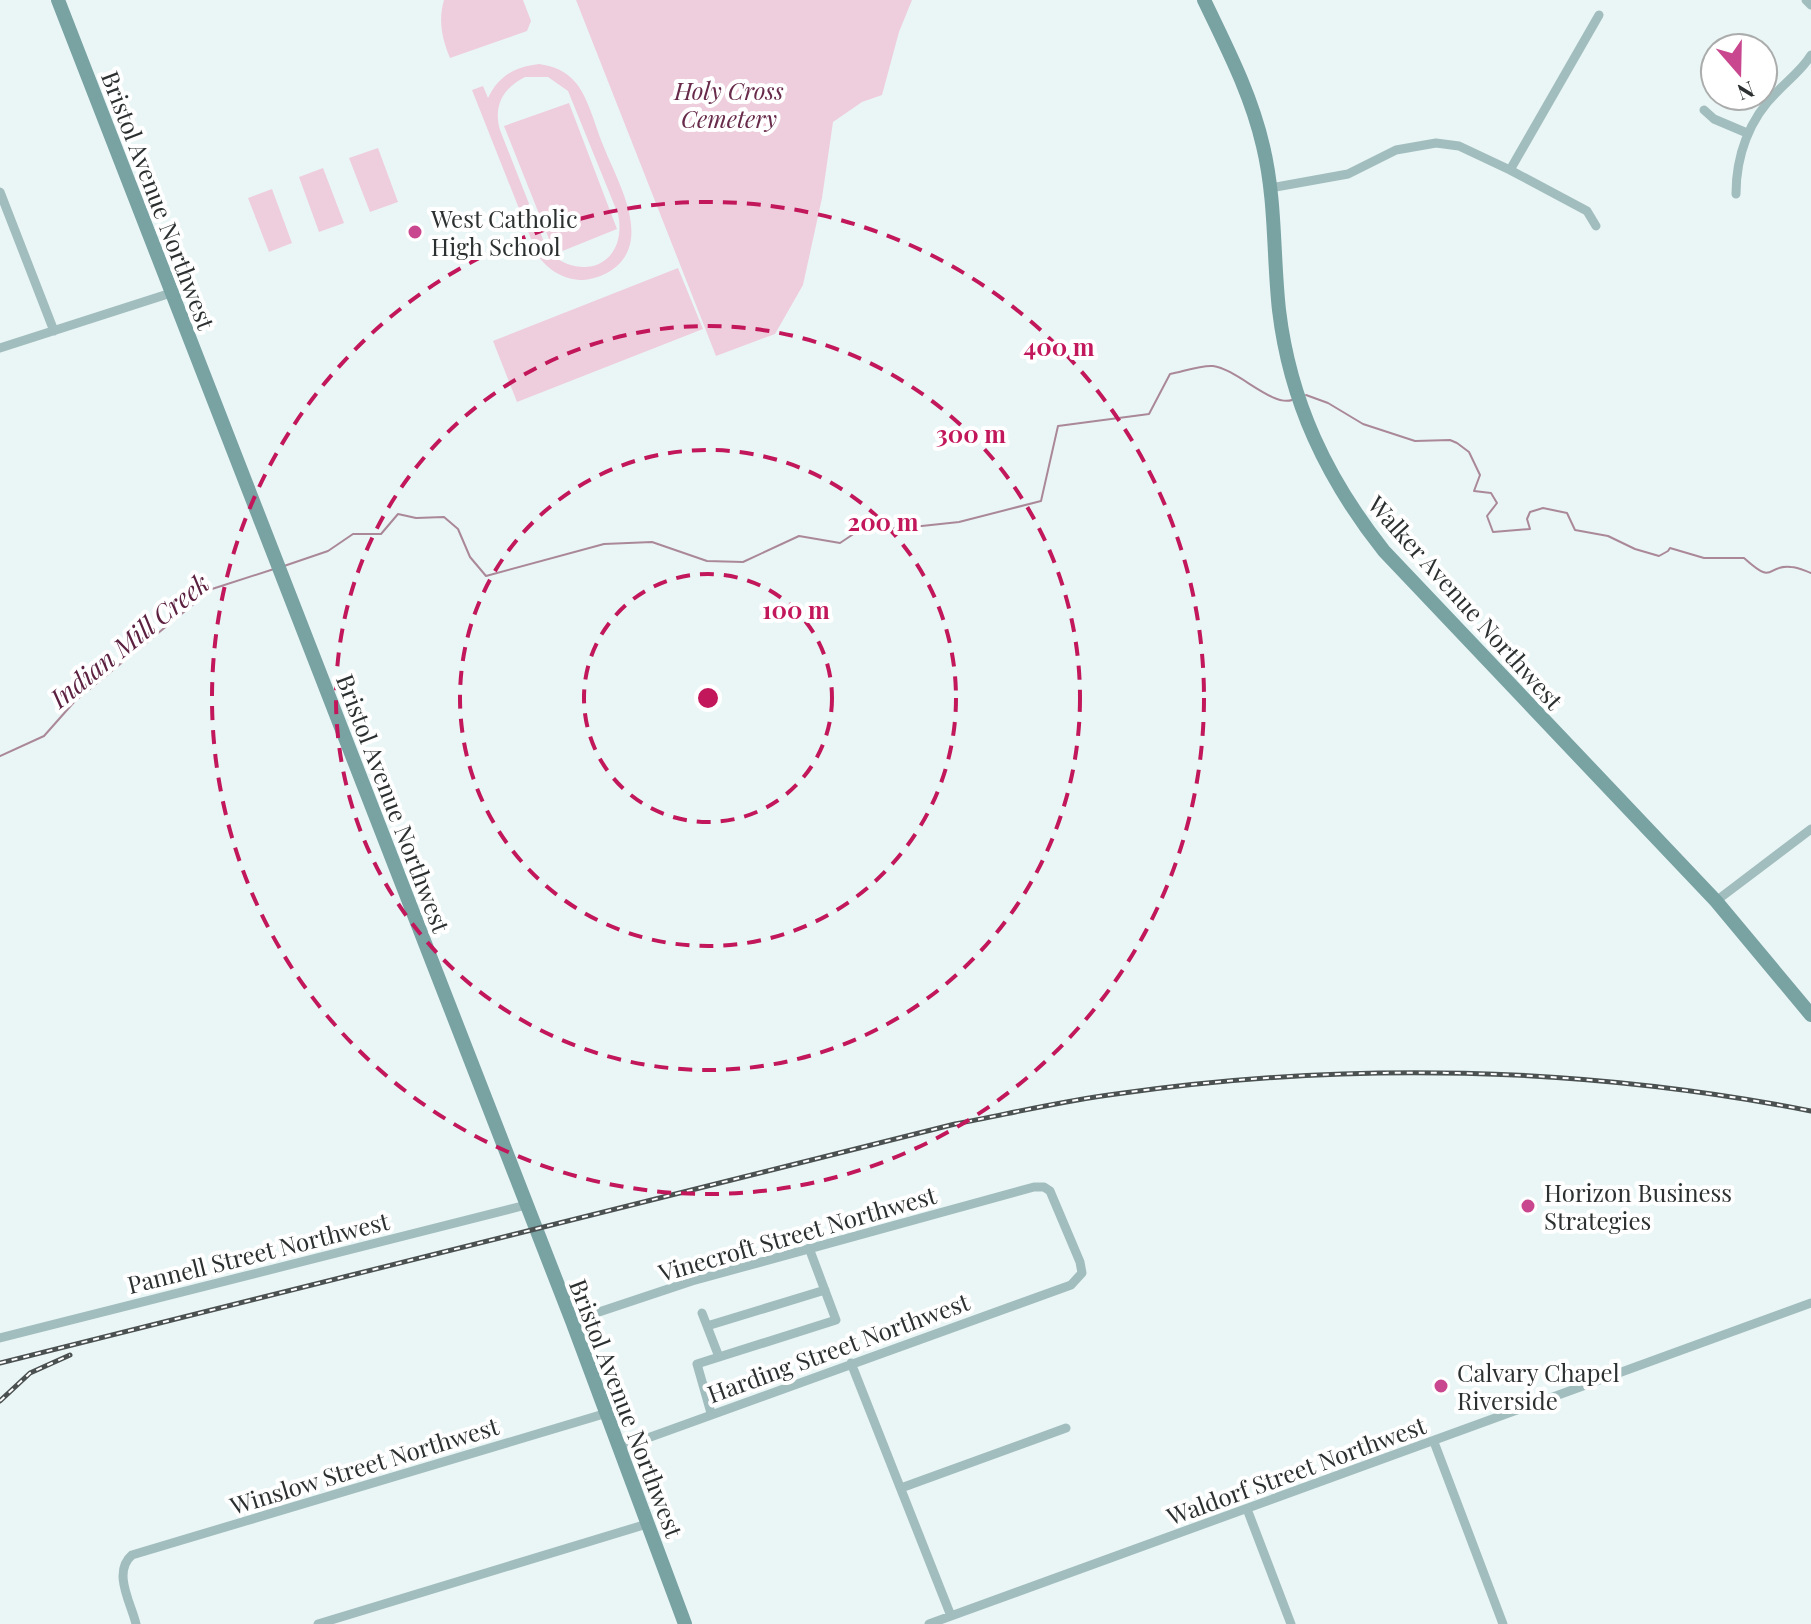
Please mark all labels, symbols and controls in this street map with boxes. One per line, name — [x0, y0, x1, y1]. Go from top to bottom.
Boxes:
north arrow — [1699, 32, 1779, 112]
street label: Bristol Avenue Northwest — [95, 66, 223, 334]
park label: Holy Cross Cemetery — [673, 74, 784, 134]
text: N — [1733, 75, 1759, 109]
place label: West Catholic High School — [430, 202, 578, 262]
marker: West Catholic High School — [406, 223, 424, 241]
text: 400 m — [1024, 330, 1095, 362]
text: 300 m — [936, 417, 1006, 449]
street label: Walker Avenue Northwest — [1361, 488, 1571, 716]
text: 200 m — [848, 505, 919, 537]
water label: Indian Mill Creek — [41, 565, 216, 716]
text: 100 m — [762, 593, 830, 625]
street label: Bristol Avenue Northwest — [330, 669, 458, 937]
centre of rings — [694, 684, 722, 712]
place label: Horizon Business Strategies — [1544, 1176, 1732, 1236]
street label: Vinecroft Street Northwest — [653, 1178, 940, 1288]
marker: Horizon Business Strategies — [1519, 1197, 1537, 1215]
street label: Pannell Street Northwest — [124, 1204, 393, 1300]
street label: Bristol Avenue Northwest — [563, 1274, 691, 1542]
street label: Harding Street Northwest — [703, 1285, 974, 1409]
place label: Calvary Chapel Riverside — [1457, 1356, 1620, 1416]
marker: Calvary Chapel Riverside — [1432, 1377, 1450, 1395]
street label: Waldorf Street Northwest — [1161, 1408, 1430, 1532]
street label: Winslow Street Northwest — [225, 1409, 503, 1521]

